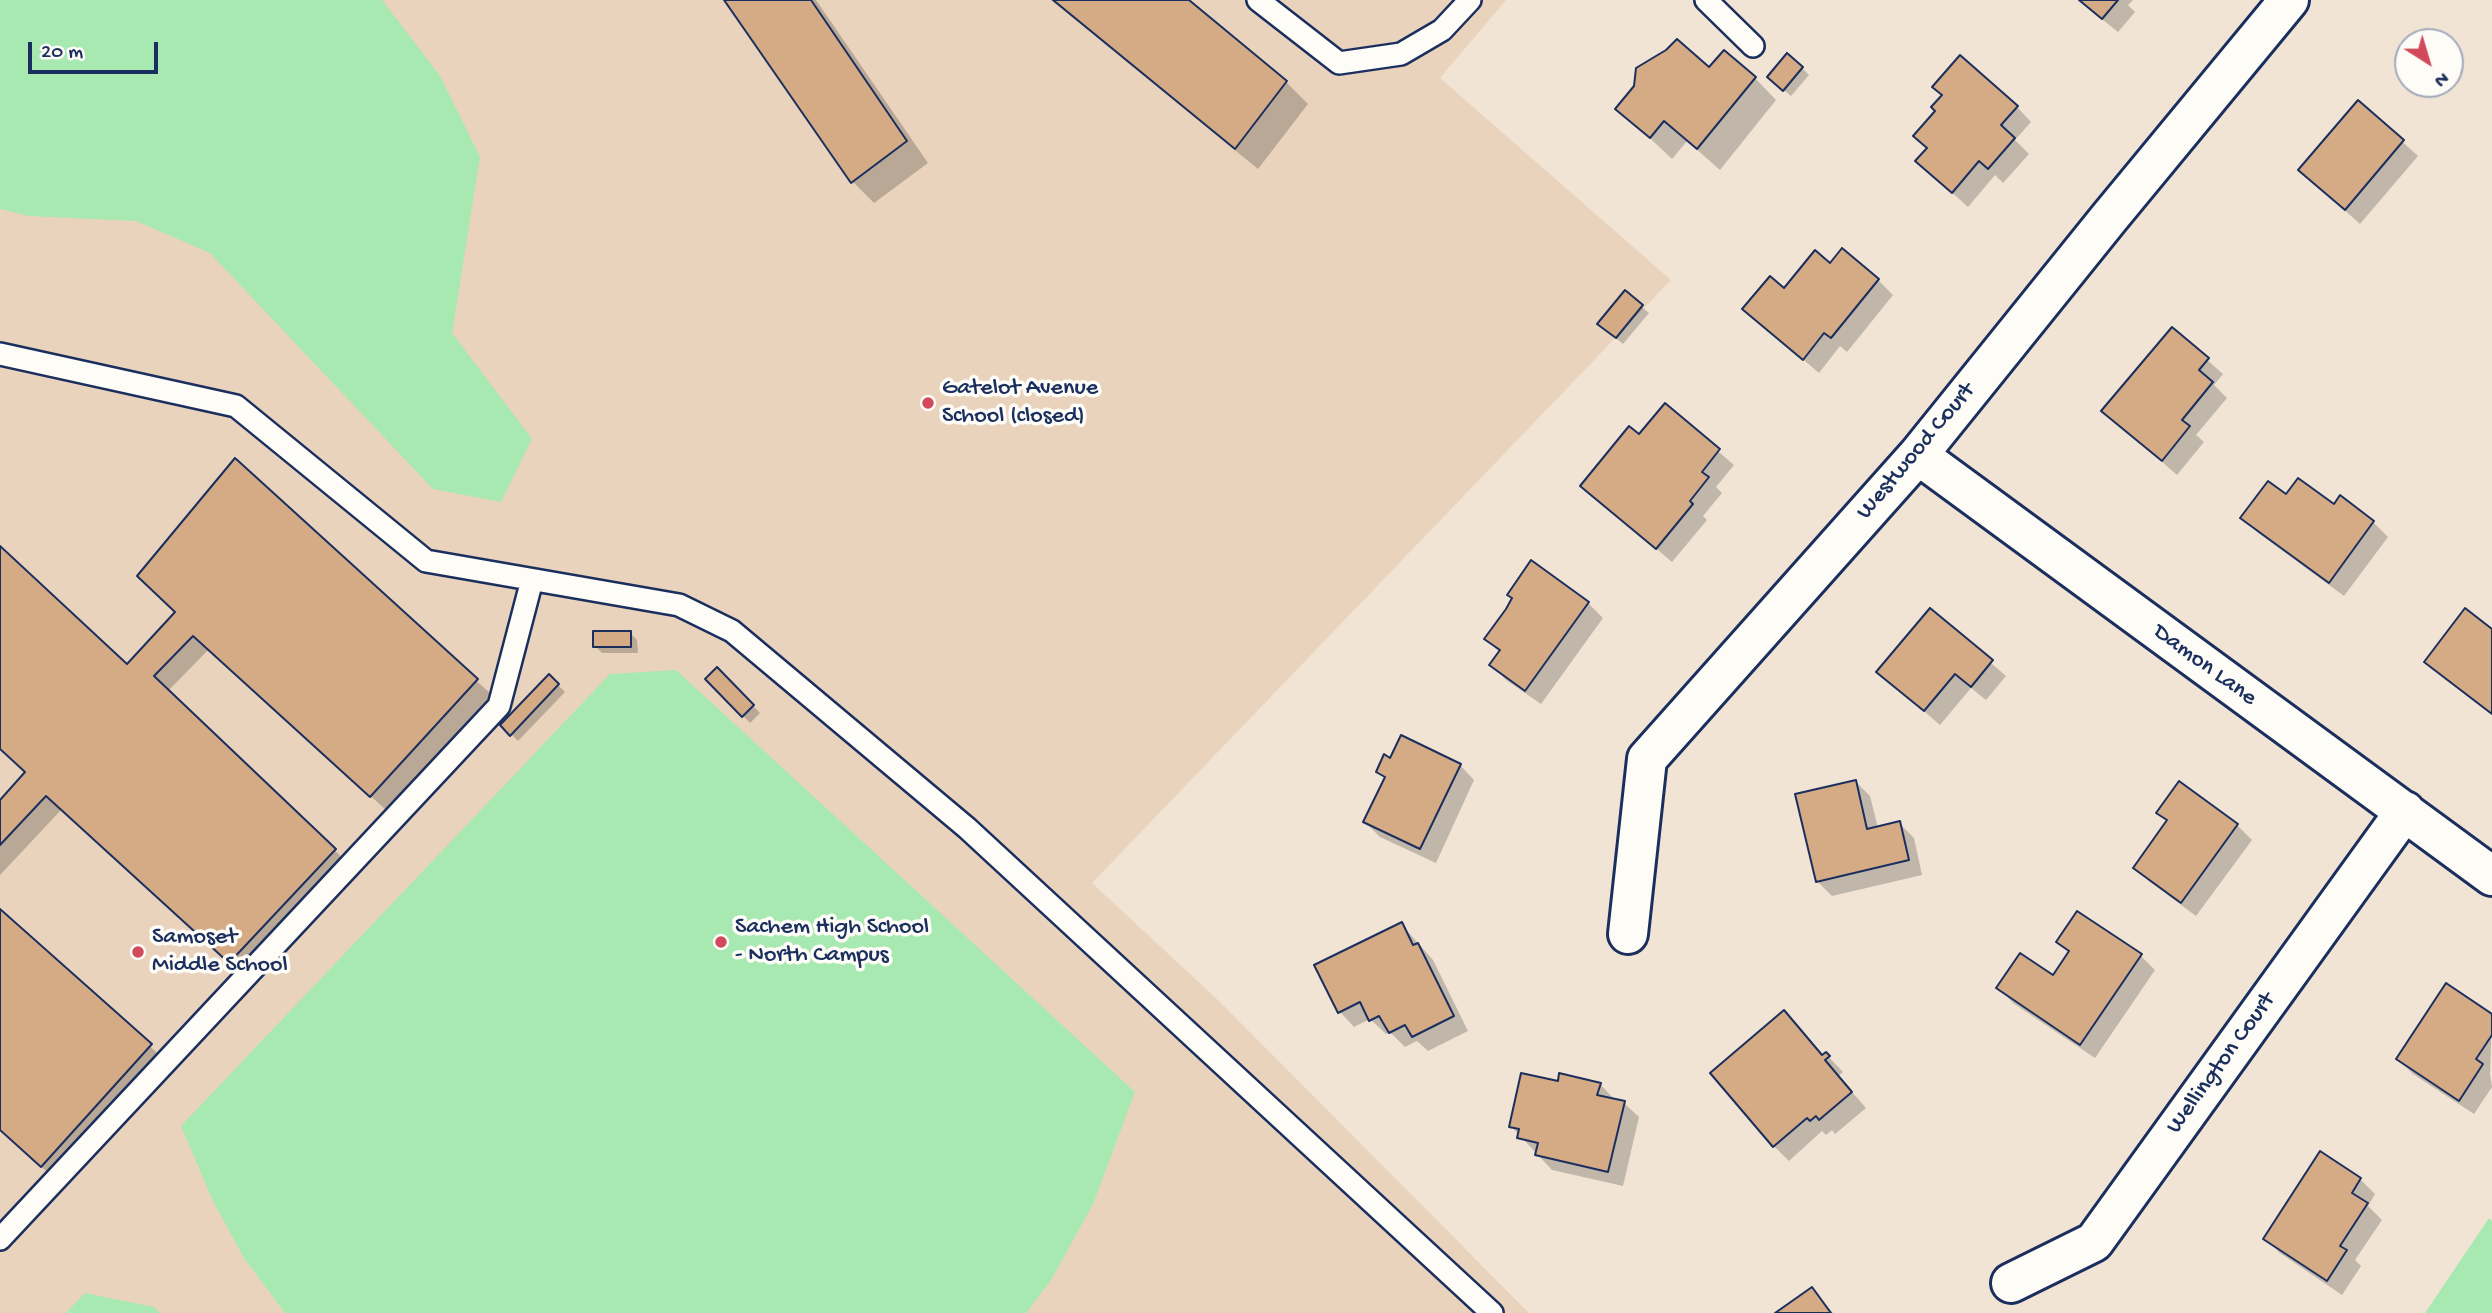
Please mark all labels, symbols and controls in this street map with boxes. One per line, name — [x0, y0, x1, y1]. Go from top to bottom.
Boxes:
scale bar — [32, 28, 161, 72]
north arrow — [2394, 28, 2464, 98]
text: 20 m — [41, 41, 83, 66]
text: N — [2429, 66, 2453, 91]
place label: Gatelot Avenue School (closed) — [942, 375, 1098, 431]
street label: Westwood Court — [1851, 378, 1983, 526]
marker: Gatelot Avenue School (closed) — [920, 395, 936, 411]
street label: Damon Lane — [2146, 619, 2262, 713]
place label: Sachem High School - North Campus — [735, 914, 929, 970]
place label: Samoset Middle School — [152, 924, 288, 980]
marker: Sachem High School - North Campus — [713, 934, 729, 950]
marker: Samoset Middle School — [130, 944, 146, 960]
street label: Wellington Court — [2161, 988, 2283, 1140]

